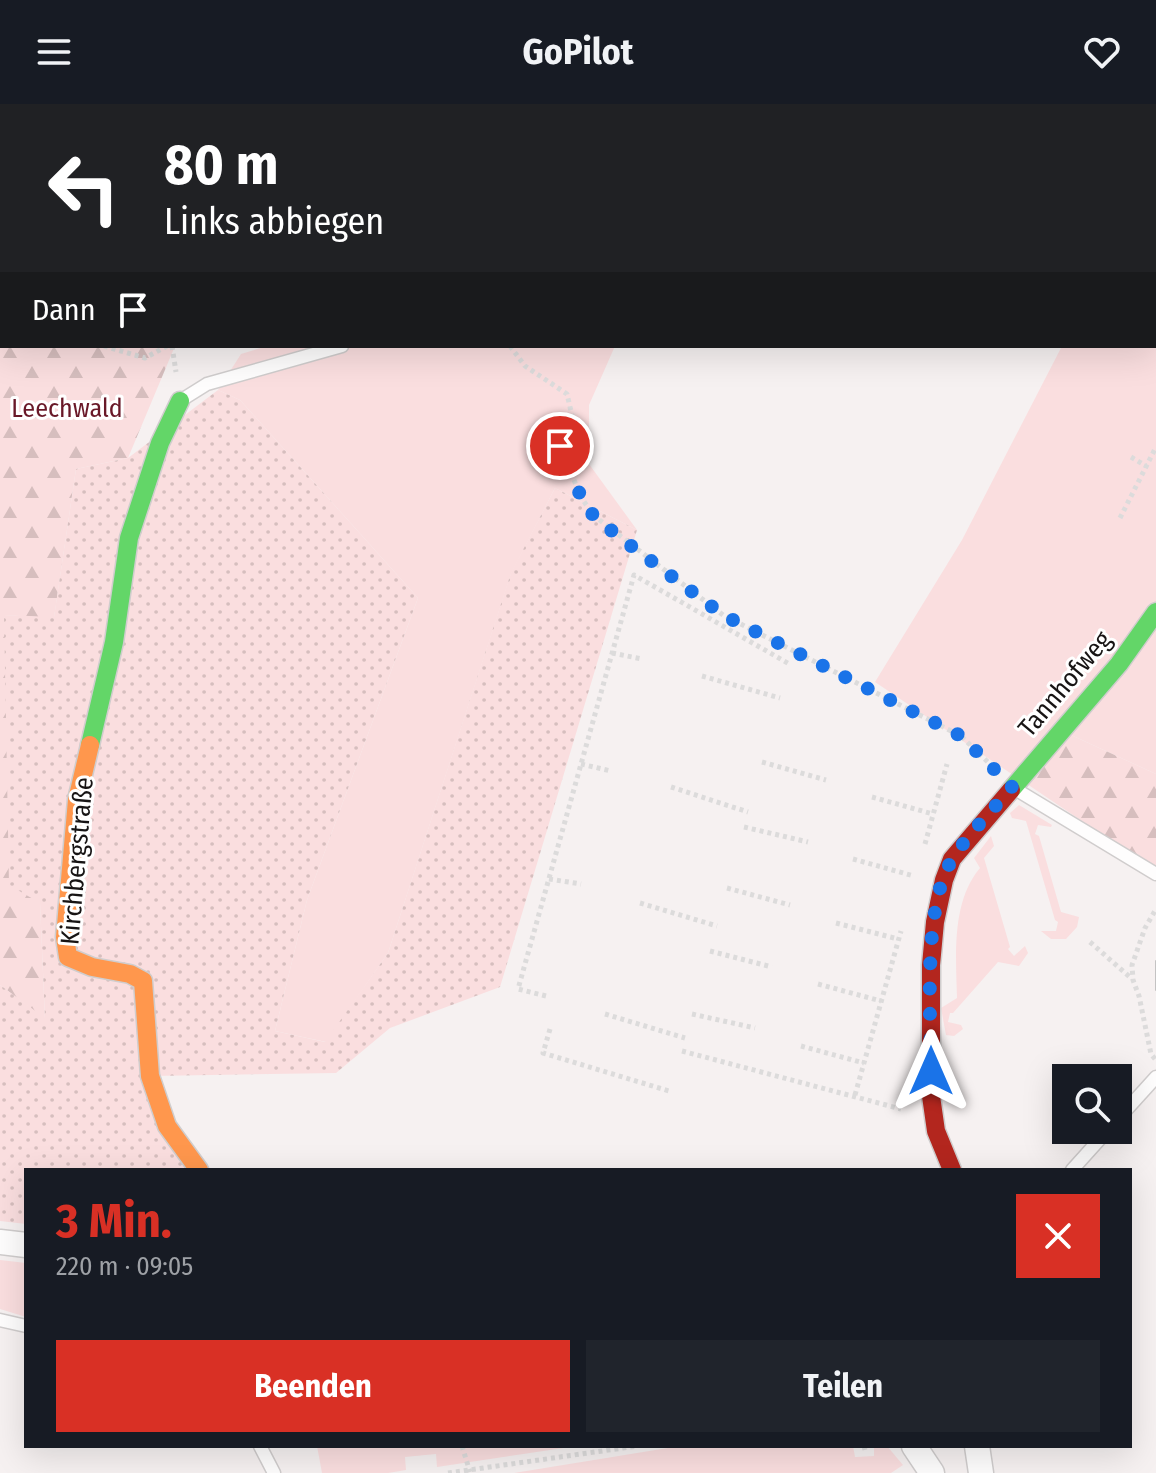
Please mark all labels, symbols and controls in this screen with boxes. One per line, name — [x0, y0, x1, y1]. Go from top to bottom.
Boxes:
icon: menu — [32, 30, 76, 74]
text: GoPilot — [523, 30, 633, 74]
icon: heart — [1080, 30, 1124, 74]
text: 80 m — [164, 132, 279, 199]
icon: left — [32, 136, 136, 240]
text: Links abbiegen — [164, 200, 384, 244]
icon: arrive — [111, 288, 155, 332]
text: Dann — [32, 292, 95, 328]
park label: Leechwald — [11, 393, 123, 424]
pin — [526, 412, 594, 480]
icon: arrive — [538, 424, 582, 468]
street label: Tannhofweg — [1012, 624, 1119, 743]
street label: Kirchbergstraße — [54, 776, 100, 946]
position arrow — [889, 1029, 973, 1113]
map controls — [1052, 1064, 1132, 1144]
button: search — [1052, 1064, 1132, 1144]
text: 3 Min. — [56, 1192, 172, 1250]
button: close — [1016, 1194, 1100, 1278]
text: 220 m · 09:05 — [56, 1251, 193, 1282]
button: Beenden — [56, 1340, 570, 1432]
button: Teilen — [586, 1340, 1100, 1432]

